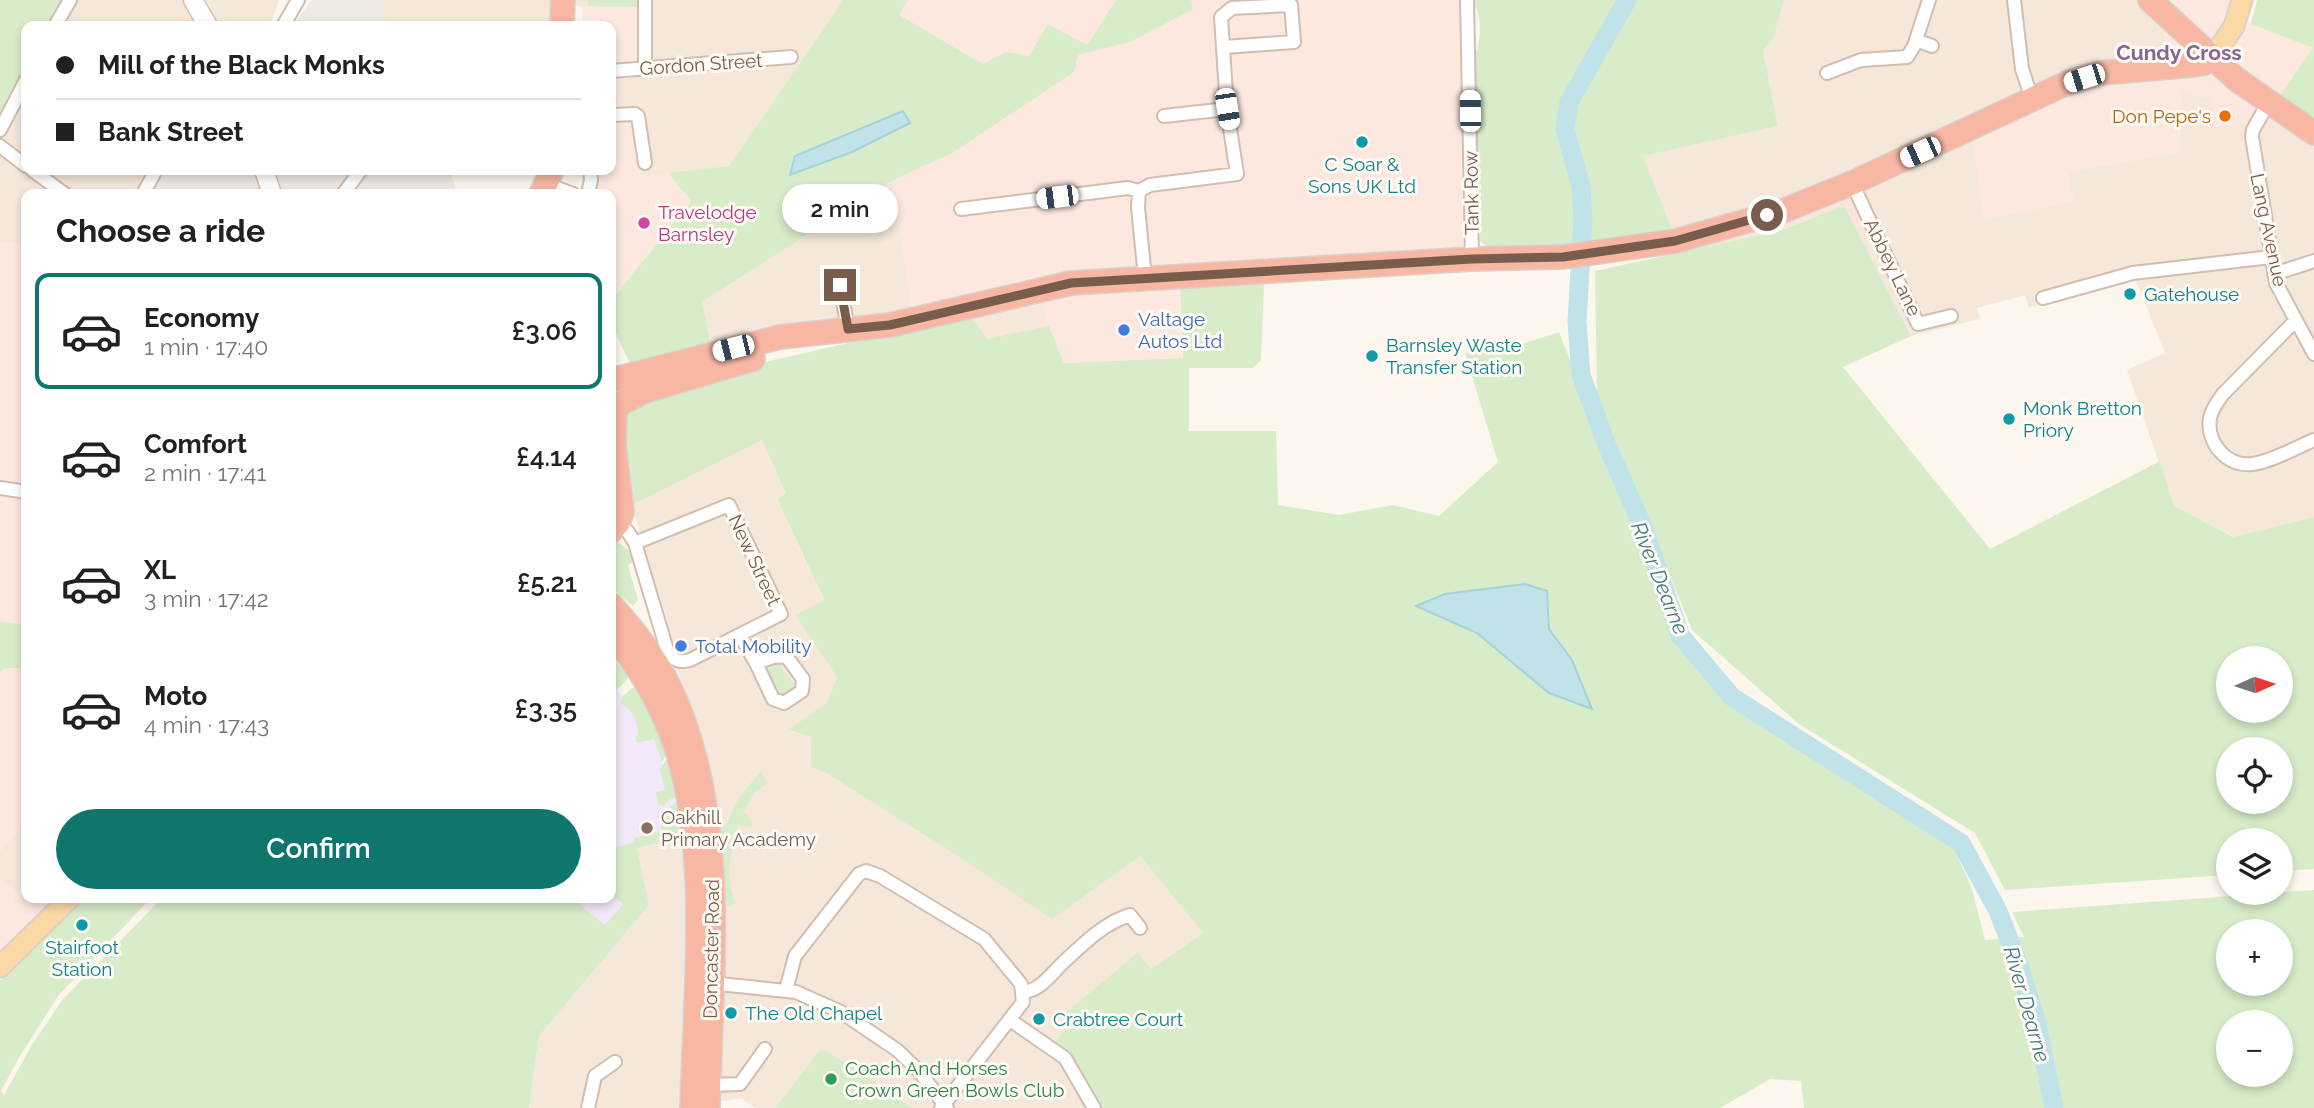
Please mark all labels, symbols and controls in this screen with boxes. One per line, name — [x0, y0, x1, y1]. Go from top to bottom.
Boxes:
district label: Cundy Cross — [2116, 40, 2242, 65]
street label: Gordon Street — [639, 49, 764, 79]
text: Mill of the Black Monks — [98, 50, 385, 80]
car — [2061, 62, 2108, 94]
car — [1214, 87, 1241, 131]
car — [1460, 90, 1481, 132]
place label: Don Pepe's — [2112, 105, 2211, 127]
marker: Don Pepe's — [2217, 108, 2233, 124]
text: Bank Street — [98, 117, 244, 147]
marker: C Soar & Sons UK Ltd — [1354, 134, 1370, 150]
car — [1897, 134, 1944, 170]
street label: Tank Row — [1459, 150, 1483, 235]
place label: C Soar & Sons UK Ltd — [1308, 153, 1416, 197]
street label: Lang Avenue — [2246, 171, 2292, 289]
callout: 2 min — [782, 184, 898, 232]
car — [1035, 184, 1080, 210]
text: 2 min — [811, 195, 869, 222]
route start — [1751, 199, 1783, 231]
place label: Travelodge Barnsley — [658, 201, 757, 245]
text: Choose a ride — [56, 212, 265, 249]
marker: Travelodge Barnsley — [636, 215, 652, 231]
street label: Abbey Lane — [1860, 215, 1926, 319]
route end — [824, 269, 856, 301]
place label: Gatehouse — [2144, 283, 2239, 305]
marker: Gatehouse — [2122, 286, 2138, 302]
icon: car — [60, 300, 123, 363]
text: Economy — [144, 303, 259, 333]
place label: Valtage Autos Ltd — [1138, 308, 1222, 352]
text: £3.06 — [512, 316, 577, 346]
marker: Valtage Autos Ltd — [1116, 322, 1132, 338]
text: 1 min · 17:40 — [144, 333, 268, 360]
car — [711, 333, 756, 363]
place label: Barnsley Waste Transfer Station — [1386, 334, 1522, 378]
marker: Barnsley Waste Transfer Station — [1364, 348, 1380, 364]
place label: Monk Bretton Priory — [2023, 397, 2142, 441]
marker: Monk Bretton Priory — [2001, 411, 2017, 427]
icon: car — [60, 426, 123, 489]
text: Comfort — [144, 429, 247, 459]
text: £4.14 — [516, 442, 577, 472]
text: 2 min · 17:41 — [144, 459, 266, 486]
street label: New Street — [724, 511, 786, 610]
water label: River Dearne — [1626, 518, 1694, 638]
icon: car — [60, 552, 123, 615]
text: XL — [144, 555, 176, 585]
text: £5.21 — [517, 568, 577, 598]
text: 3 min · 17:42 — [144, 585, 269, 612]
place label: Total Mobility — [695, 635, 811, 657]
marker: Total Mobility — [673, 638, 689, 654]
north arrow — [2216, 646, 2292, 723]
map controls — [2216, 646, 2293, 1087]
icon: car — [60, 678, 123, 741]
text: Moto — [144, 681, 207, 711]
text: £3.35 — [515, 694, 577, 724]
text: 4 min · 17:43 — [144, 711, 269, 738]
button: locate — [2216, 737, 2293, 814]
place label: Oakhill Primary Academy — [661, 806, 816, 850]
button: Confirm — [56, 809, 581, 889]
marker: Oakhill Primary Academy — [639, 820, 655, 836]
button: layers — [2216, 828, 2293, 905]
street label: Doncaster Road — [699, 879, 723, 1019]
marker: Stairfoot Station — [74, 917, 90, 933]
button: + — [2216, 919, 2293, 996]
place label: Stairfoot Station — [45, 936, 119, 980]
water label: River Dearne — [1999, 943, 2055, 1065]
place label: The Old Chapel — [745, 1002, 883, 1024]
marker: The Old Chapel — [723, 1005, 739, 1021]
place label: Crabtree Court — [1053, 1008, 1184, 1030]
button: − — [2216, 1010, 2293, 1087]
marker: Crabtree Court — [1031, 1011, 1047, 1027]
place label: Coach And Horses Crown Green Bowls Club — [845, 1057, 1064, 1101]
marker: Coach And Horses Crown Green Bowls Club — [823, 1071, 839, 1087]

